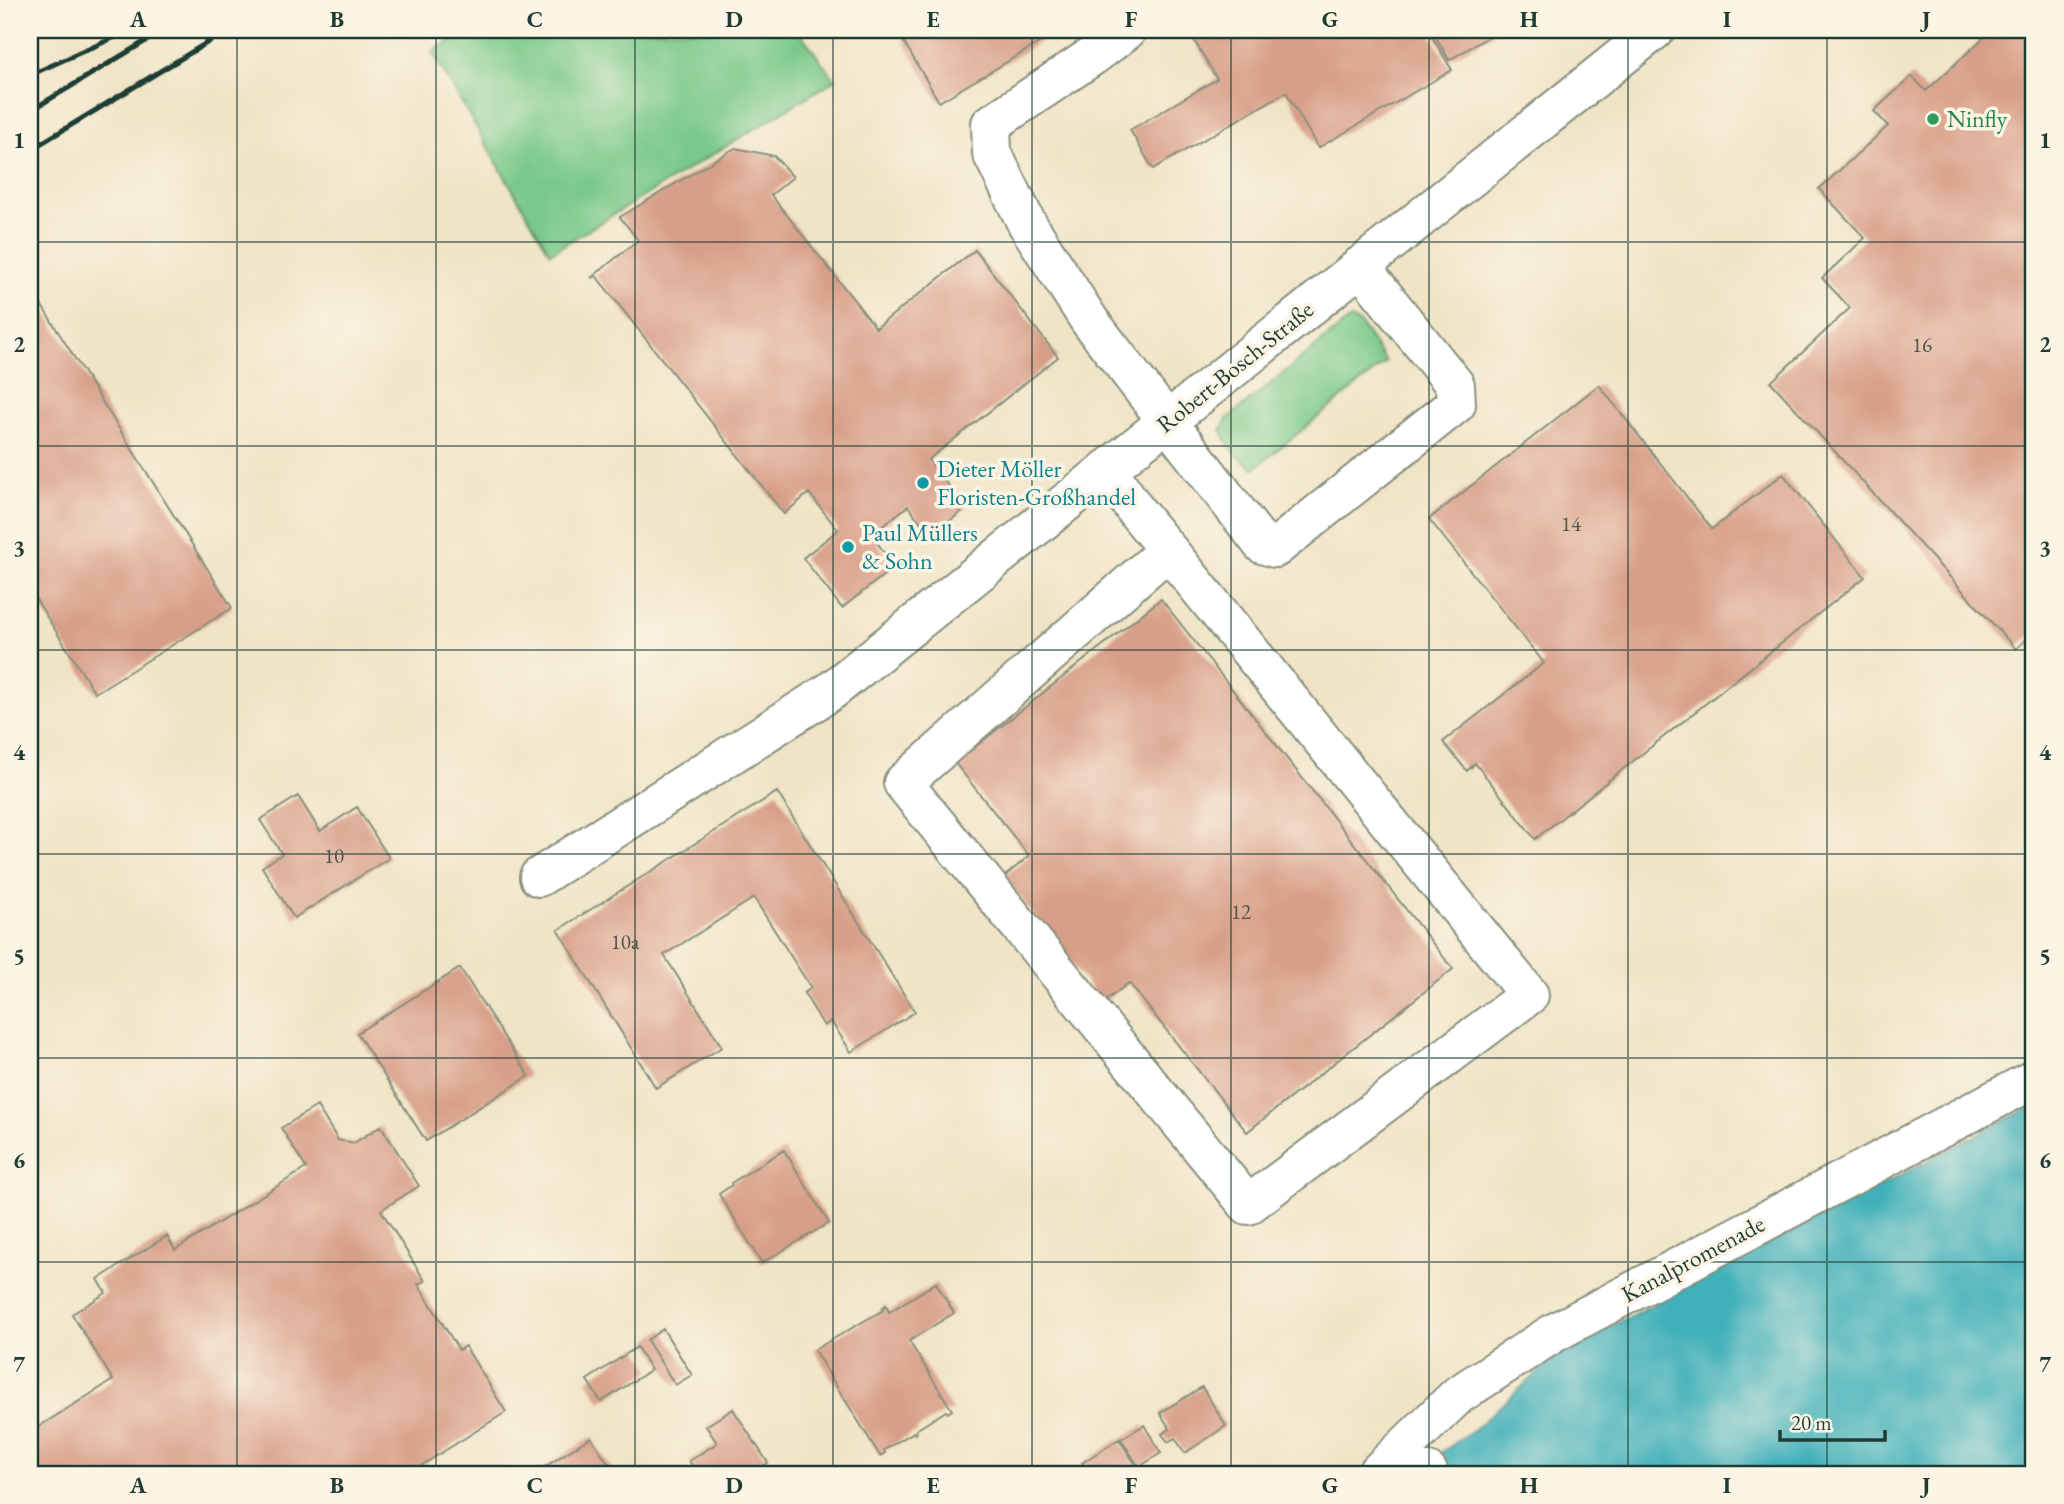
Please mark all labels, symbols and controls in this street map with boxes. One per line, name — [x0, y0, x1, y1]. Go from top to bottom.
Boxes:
text: A — [129, 4, 147, 34]
text: B — [330, 4, 344, 34]
text: C — [527, 4, 543, 34]
text: D — [725, 4, 743, 34]
text: E — [926, 4, 940, 34]
text: F — [1125, 4, 1138, 34]
text: G — [1322, 4, 1338, 34]
text: H — [1520, 4, 1538, 34]
text: I — [1723, 4, 1731, 34]
text: J — [1920, 4, 1931, 34]
place label: Ninfly — [1947, 103, 2008, 134]
marker: Ninfly — [1925, 111, 1941, 127]
text: 1 — [13, 125, 25, 155]
text: 1 — [2039, 125, 2051, 155]
street label: Robert-Bosch-Straße — [1150, 294, 1319, 439]
text: 2 — [13, 329, 25, 359]
text: 2 — [2039, 329, 2051, 359]
house number: 16 — [1912, 331, 1932, 358]
place label: Dieter Möller Floristen-Großhandel — [937, 453, 1136, 512]
marker: Dieter Möller Floristen-Großhandel — [915, 475, 931, 491]
house number: 14 — [1561, 510, 1582, 537]
place label: Paul Müllers & Sohn — [862, 517, 978, 576]
text: 3 — [13, 533, 25, 563]
text: 3 — [2039, 533, 2051, 563]
marker: Paul Müllers & Sohn — [840, 539, 856, 555]
text: 4 — [13, 737, 26, 767]
text: 4 — [2039, 737, 2052, 767]
house number: 10 — [324, 842, 344, 869]
house number: 12 — [1231, 898, 1251, 925]
house number: 10a — [611, 928, 640, 955]
text: 5 — [13, 941, 25, 971]
text: 5 — [2039, 941, 2051, 971]
text: 6 — [13, 1145, 25, 1175]
text: 6 — [2039, 1145, 2051, 1175]
street label: Kanalpromenade — [1616, 1208, 1770, 1309]
text: 7 — [13, 1349, 26, 1379]
text: 7 — [2039, 1349, 2052, 1379]
scale bar — [1780, 1399, 1885, 1443]
text: 20 m — [1791, 1409, 1832, 1436]
text: A — [129, 1470, 147, 1500]
text: B — [330, 1470, 344, 1500]
text: C — [527, 1470, 543, 1500]
text: D — [725, 1470, 743, 1500]
text: E — [926, 1470, 940, 1500]
text: F — [1125, 1470, 1138, 1500]
text: G — [1322, 1470, 1338, 1500]
text: H — [1520, 1470, 1538, 1500]
text: I — [1723, 1470, 1731, 1500]
text: J — [1920, 1470, 1931, 1500]

